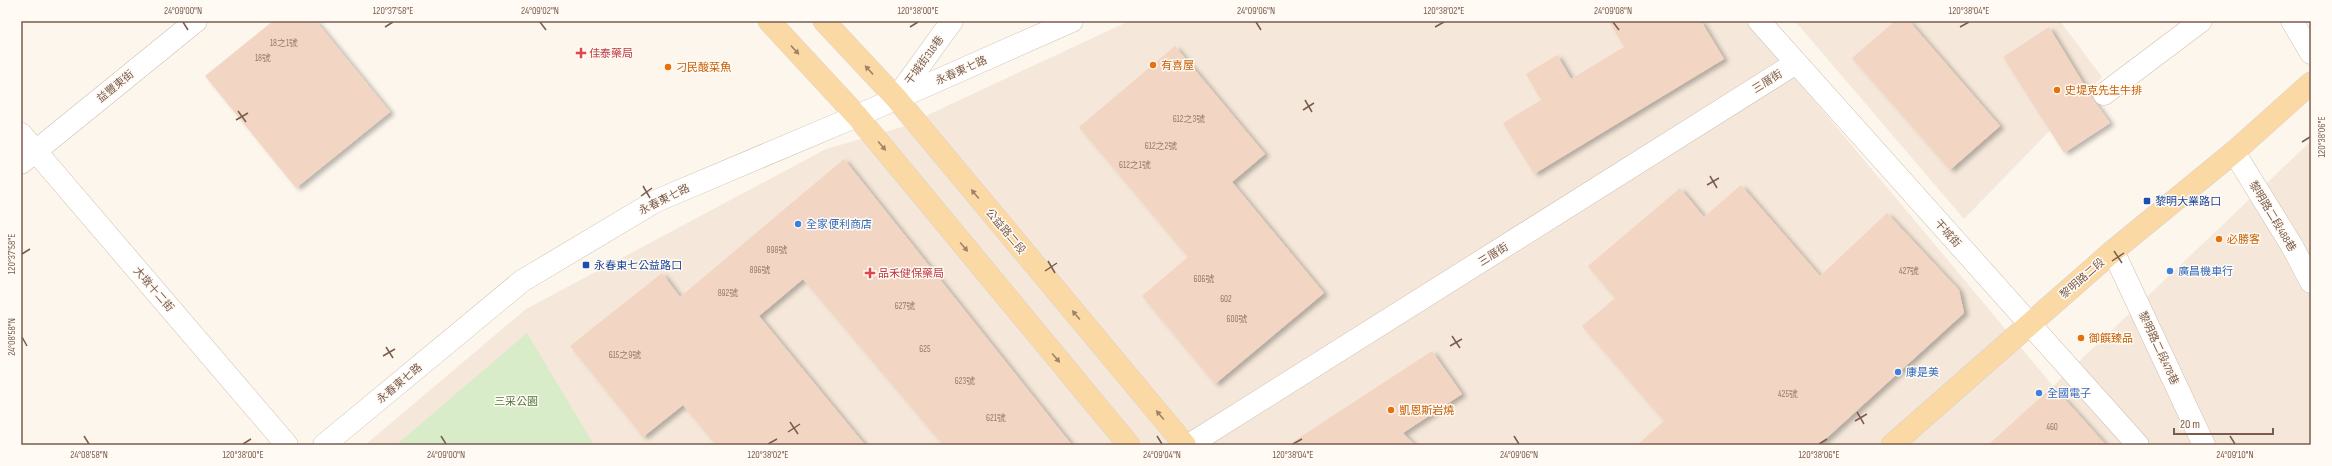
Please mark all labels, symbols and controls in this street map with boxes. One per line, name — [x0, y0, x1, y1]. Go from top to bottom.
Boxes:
text: 24°09'00"N — [164, 5, 202, 17]
text: 120°37'58"E — [373, 5, 413, 17]
text: 24°09'02"N — [521, 5, 559, 17]
text: 120°38'00"E — [897, 5, 939, 17]
text: 24°09'06"N — [1237, 5, 1275, 17]
text: 120°38'02"E — [1424, 5, 1464, 17]
text: 24°09'08"N — [1594, 5, 1632, 17]
text: 120°38'04"E — [1949, 5, 1989, 17]
street label: 干城街318巷 — [902, 33, 946, 87]
house number: 18之1號 — [270, 38, 298, 49]
one-way arrow — [791, 45, 800, 55]
place label: 佳泰藥局 — [589, 47, 633, 60]
marker: 佳泰藥局 — [576, 48, 586, 58]
house number: 18號 — [255, 53, 271, 64]
street label: 永春東七路 — [933, 53, 989, 88]
place label: 有喜屋 — [1161, 59, 1194, 72]
marker: 有喜屋 — [1148, 60, 1158, 70]
place label: 刁民酸菜魚 — [676, 61, 731, 74]
marker: 刁民酸菜魚 — [663, 62, 673, 72]
one-way arrow — [865, 65, 874, 75]
street label: 益豐東街 — [94, 67, 137, 105]
street label: 三厝街 — [1750, 67, 1785, 96]
place label: 史堤克先生牛排 — [2065, 84, 2142, 97]
marker: 史堤克先生牛排 — [2052, 85, 2062, 95]
house number: 612之3號 — [1173, 114, 1205, 125]
text: 120°38'06"E — [2316, 116, 2328, 158]
one-way arrow — [877, 141, 886, 152]
house number: 612之2號 — [1145, 141, 1177, 152]
house number: 612之1號 — [1119, 160, 1151, 171]
street label: 黎明路二段488巷 — [2246, 179, 2299, 254]
street label: 永春東七路 — [637, 182, 692, 217]
one-way arrow — [971, 188, 980, 199]
place label: 黎明大業路口 — [2155, 195, 2221, 208]
marker: 黎明大業路口 — [2142, 196, 2152, 206]
street label: 公益路二段 — [983, 206, 1028, 257]
street label: 干城街 — [1932, 217, 1963, 250]
place label: 全家便利商店 — [806, 218, 872, 231]
marker: 全家便利商店 — [793, 219, 803, 229]
place label: 必勝客 — [2227, 233, 2260, 246]
text: 120°37'58"E — [6, 234, 18, 274]
marker: 必勝客 — [2214, 234, 2224, 244]
street label: 三厝街 — [1476, 240, 1511, 269]
one-way arrow — [960, 241, 969, 252]
house number: 898號 — [767, 245, 787, 256]
street label: 黎明路二段 — [2057, 255, 2107, 301]
place label: 永春東七公益路口 — [594, 259, 682, 272]
marker: 永春東七公益路口 — [581, 260, 591, 270]
street label: 大墩十二街 — [131, 264, 177, 314]
house number: 896號 — [750, 265, 770, 276]
place label: 廣昌機車行 — [2178, 265, 2233, 278]
house number: 427號 — [1899, 266, 1919, 277]
marker: 廣昌機車行 — [2165, 266, 2175, 276]
place label: 品禾健保藥局 — [878, 267, 944, 280]
marker: 品禾健保藥局 — [865, 268, 875, 278]
house number: 606號 — [1194, 274, 1214, 285]
house number: 892號 — [718, 288, 738, 299]
house number: 602 — [1220, 294, 1232, 305]
house number: 627號 — [895, 301, 915, 312]
street label: 黎明路二段478巷 — [2136, 309, 2181, 387]
one-way arrow — [1072, 310, 1081, 320]
house number: 600號 — [1227, 314, 1247, 325]
text: 24°08'58"N — [6, 318, 18, 356]
place label: 御饌臻品 — [2088, 332, 2133, 345]
marker: 御饌臻品 — [2076, 333, 2086, 343]
house number: 625 — [919, 344, 931, 355]
house number: 615之9號 — [609, 350, 641, 361]
one-way arrow — [1052, 352, 1061, 363]
street label: 永春東七路 — [374, 361, 425, 406]
place label: 康是美 — [1906, 366, 1939, 379]
marker: 康是美 — [1893, 367, 1903, 377]
house number: 623號 — [955, 376, 975, 387]
place label: 全國電子 — [2047, 387, 2091, 400]
marker: 全國電子 — [2034, 388, 2044, 398]
house number: 425號 — [1778, 389, 1798, 400]
park label: 三采公園 — [494, 395, 538, 408]
place label: 凱恩斯岩燒 — [1399, 404, 1454, 417]
marker: 凱恩斯岩燒 — [1386, 405, 1396, 415]
one-way arrow — [1155, 410, 1164, 420]
scale bar — [2174, 410, 2273, 436]
house number: 621號 — [986, 413, 1006, 424]
text: 20 m — [2180, 417, 2200, 432]
house number: 460 — [2046, 422, 2058, 433]
text: 24°08'58"N — [70, 449, 108, 461]
text: 120°38'00"E — [222, 449, 264, 461]
text: 24°09'00"N — [427, 449, 465, 461]
text: 120°38'02"E — [748, 449, 788, 461]
text: 24°09'04"N — [1143, 449, 1181, 461]
text: 120°38'04"E — [1273, 449, 1313, 461]
text: 24°09'06"N — [1500, 449, 1538, 461]
text: 120°38'06"E — [1798, 449, 1840, 461]
text: 24°09'10"N — [2216, 449, 2254, 461]

